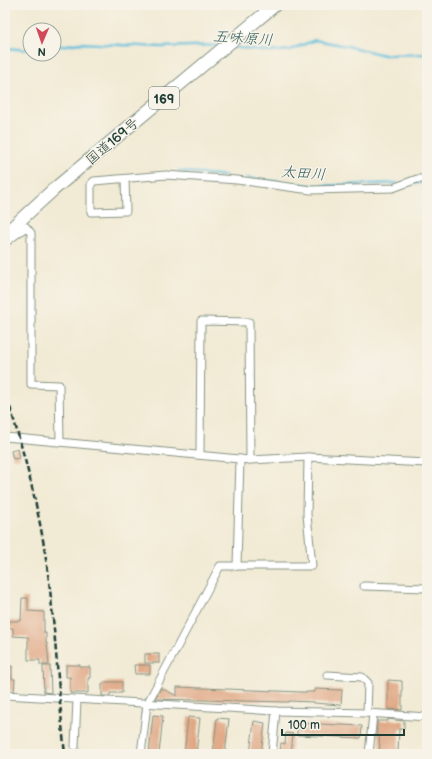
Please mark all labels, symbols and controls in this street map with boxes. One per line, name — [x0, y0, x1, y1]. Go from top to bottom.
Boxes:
north arrow — [22, 22, 62, 62]
water label: 五味原川 — [212, 27, 274, 50]
text: N — [37, 45, 46, 58]
road number: 169 — [149, 87, 179, 109]
street label: 国道169号 — [82, 114, 142, 168]
water label: 太田川 — [280, 162, 326, 185]
scale bar — [282, 711, 404, 737]
text: 100 m — [288, 718, 320, 733]

